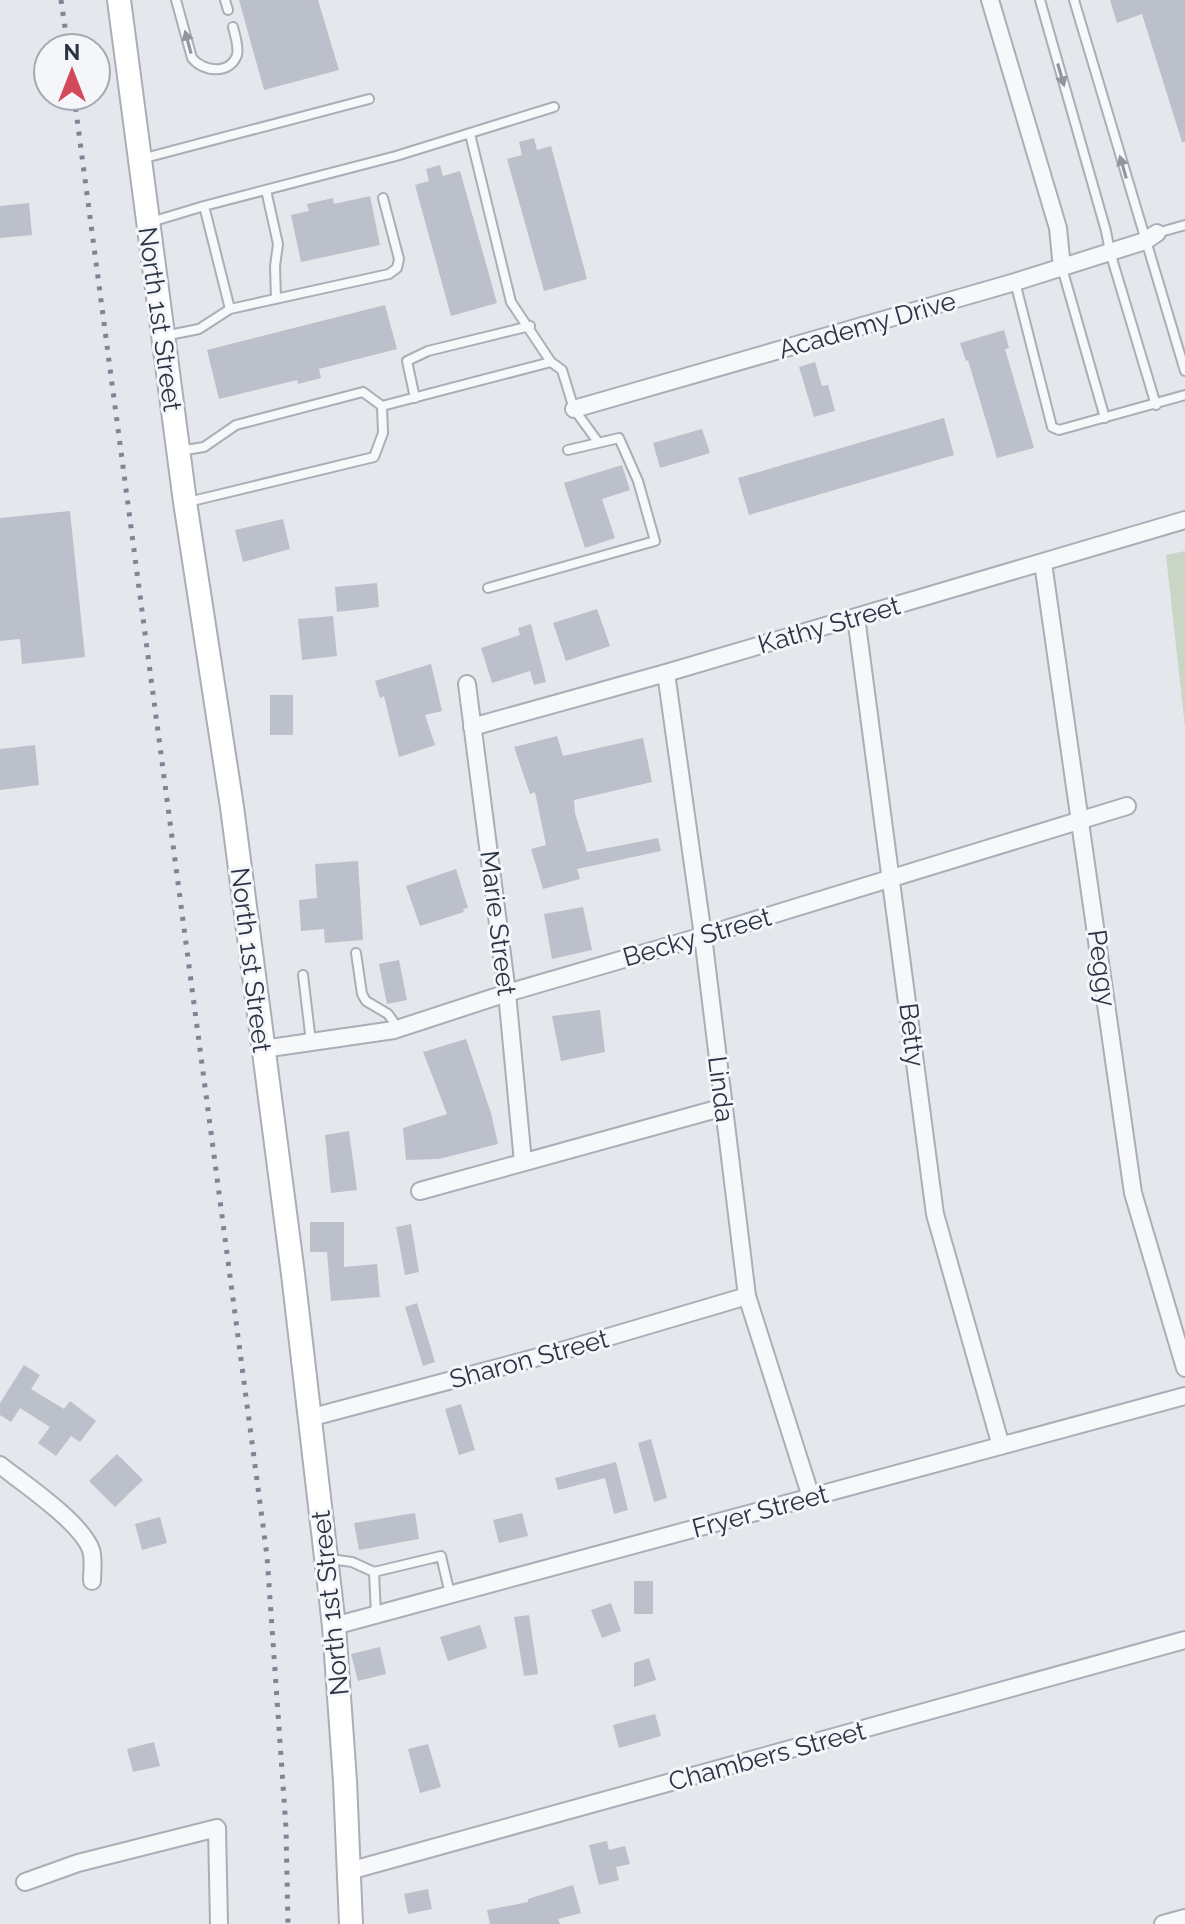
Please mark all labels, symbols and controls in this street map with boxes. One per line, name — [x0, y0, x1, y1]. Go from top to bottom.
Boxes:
one-way arrow — [181, 30, 194, 54]
north arrow — [32, 32, 112, 112]
text: N — [64, 39, 80, 65]
one-way arrow — [1055, 63, 1068, 87]
one-way arrow — [1116, 154, 1129, 178]
street label: North 1st Street — [132, 225, 188, 413]
street label: Academy Drive — [775, 285, 959, 365]
street label: Kathy Street — [754, 590, 904, 660]
street label: Marie Street — [474, 849, 522, 997]
street label: North 1st Street — [225, 866, 277, 1054]
street label: Becky Street — [619, 901, 775, 972]
street label: Peggy — [1082, 928, 1122, 1008]
street label: Betty — [893, 1001, 931, 1069]
street label: Linda — [702, 1054, 740, 1124]
street label: Sharon Street — [446, 1323, 612, 1395]
street label: Fryer Street — [689, 1478, 832, 1544]
street label: North 1st Street — [305, 1509, 355, 1697]
street label: Chambers Street — [665, 1715, 869, 1797]

